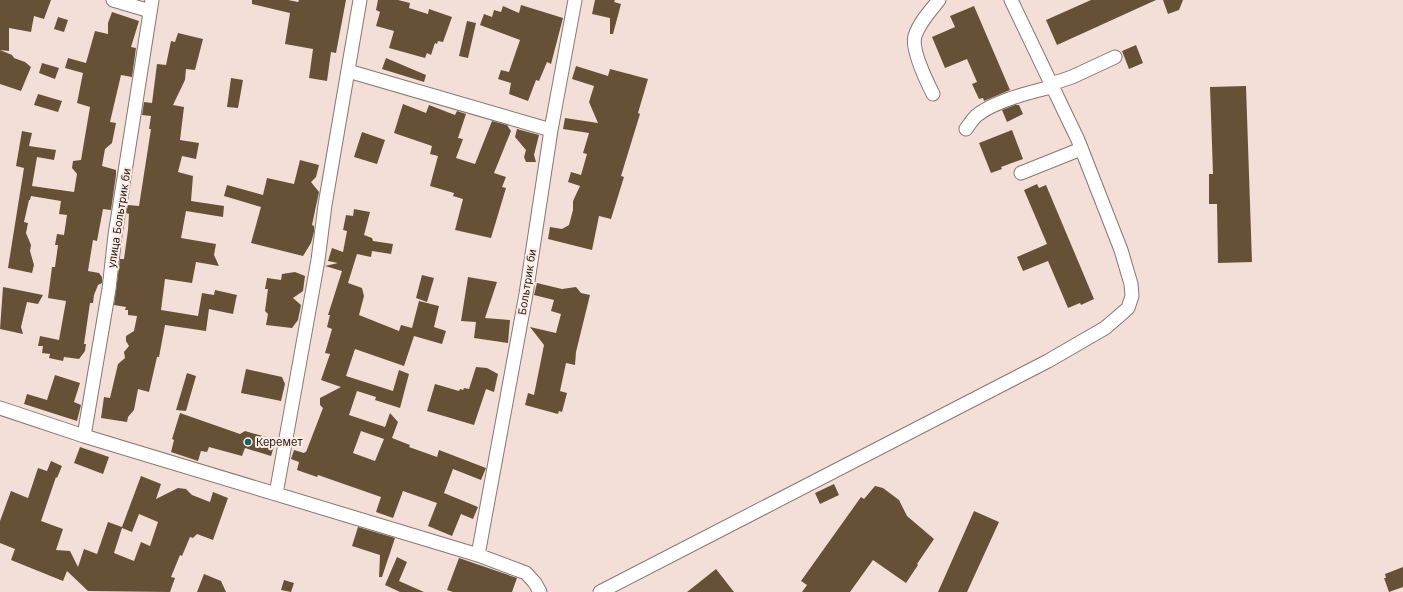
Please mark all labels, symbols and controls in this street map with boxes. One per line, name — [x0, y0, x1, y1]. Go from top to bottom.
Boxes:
street label: улица Больтрик би — [104, 167, 134, 269]
street label: Больтрик би — [515, 248, 539, 316]
place label: Керемет — [256, 435, 303, 449]
marker: Керемет — [243, 437, 253, 447]

